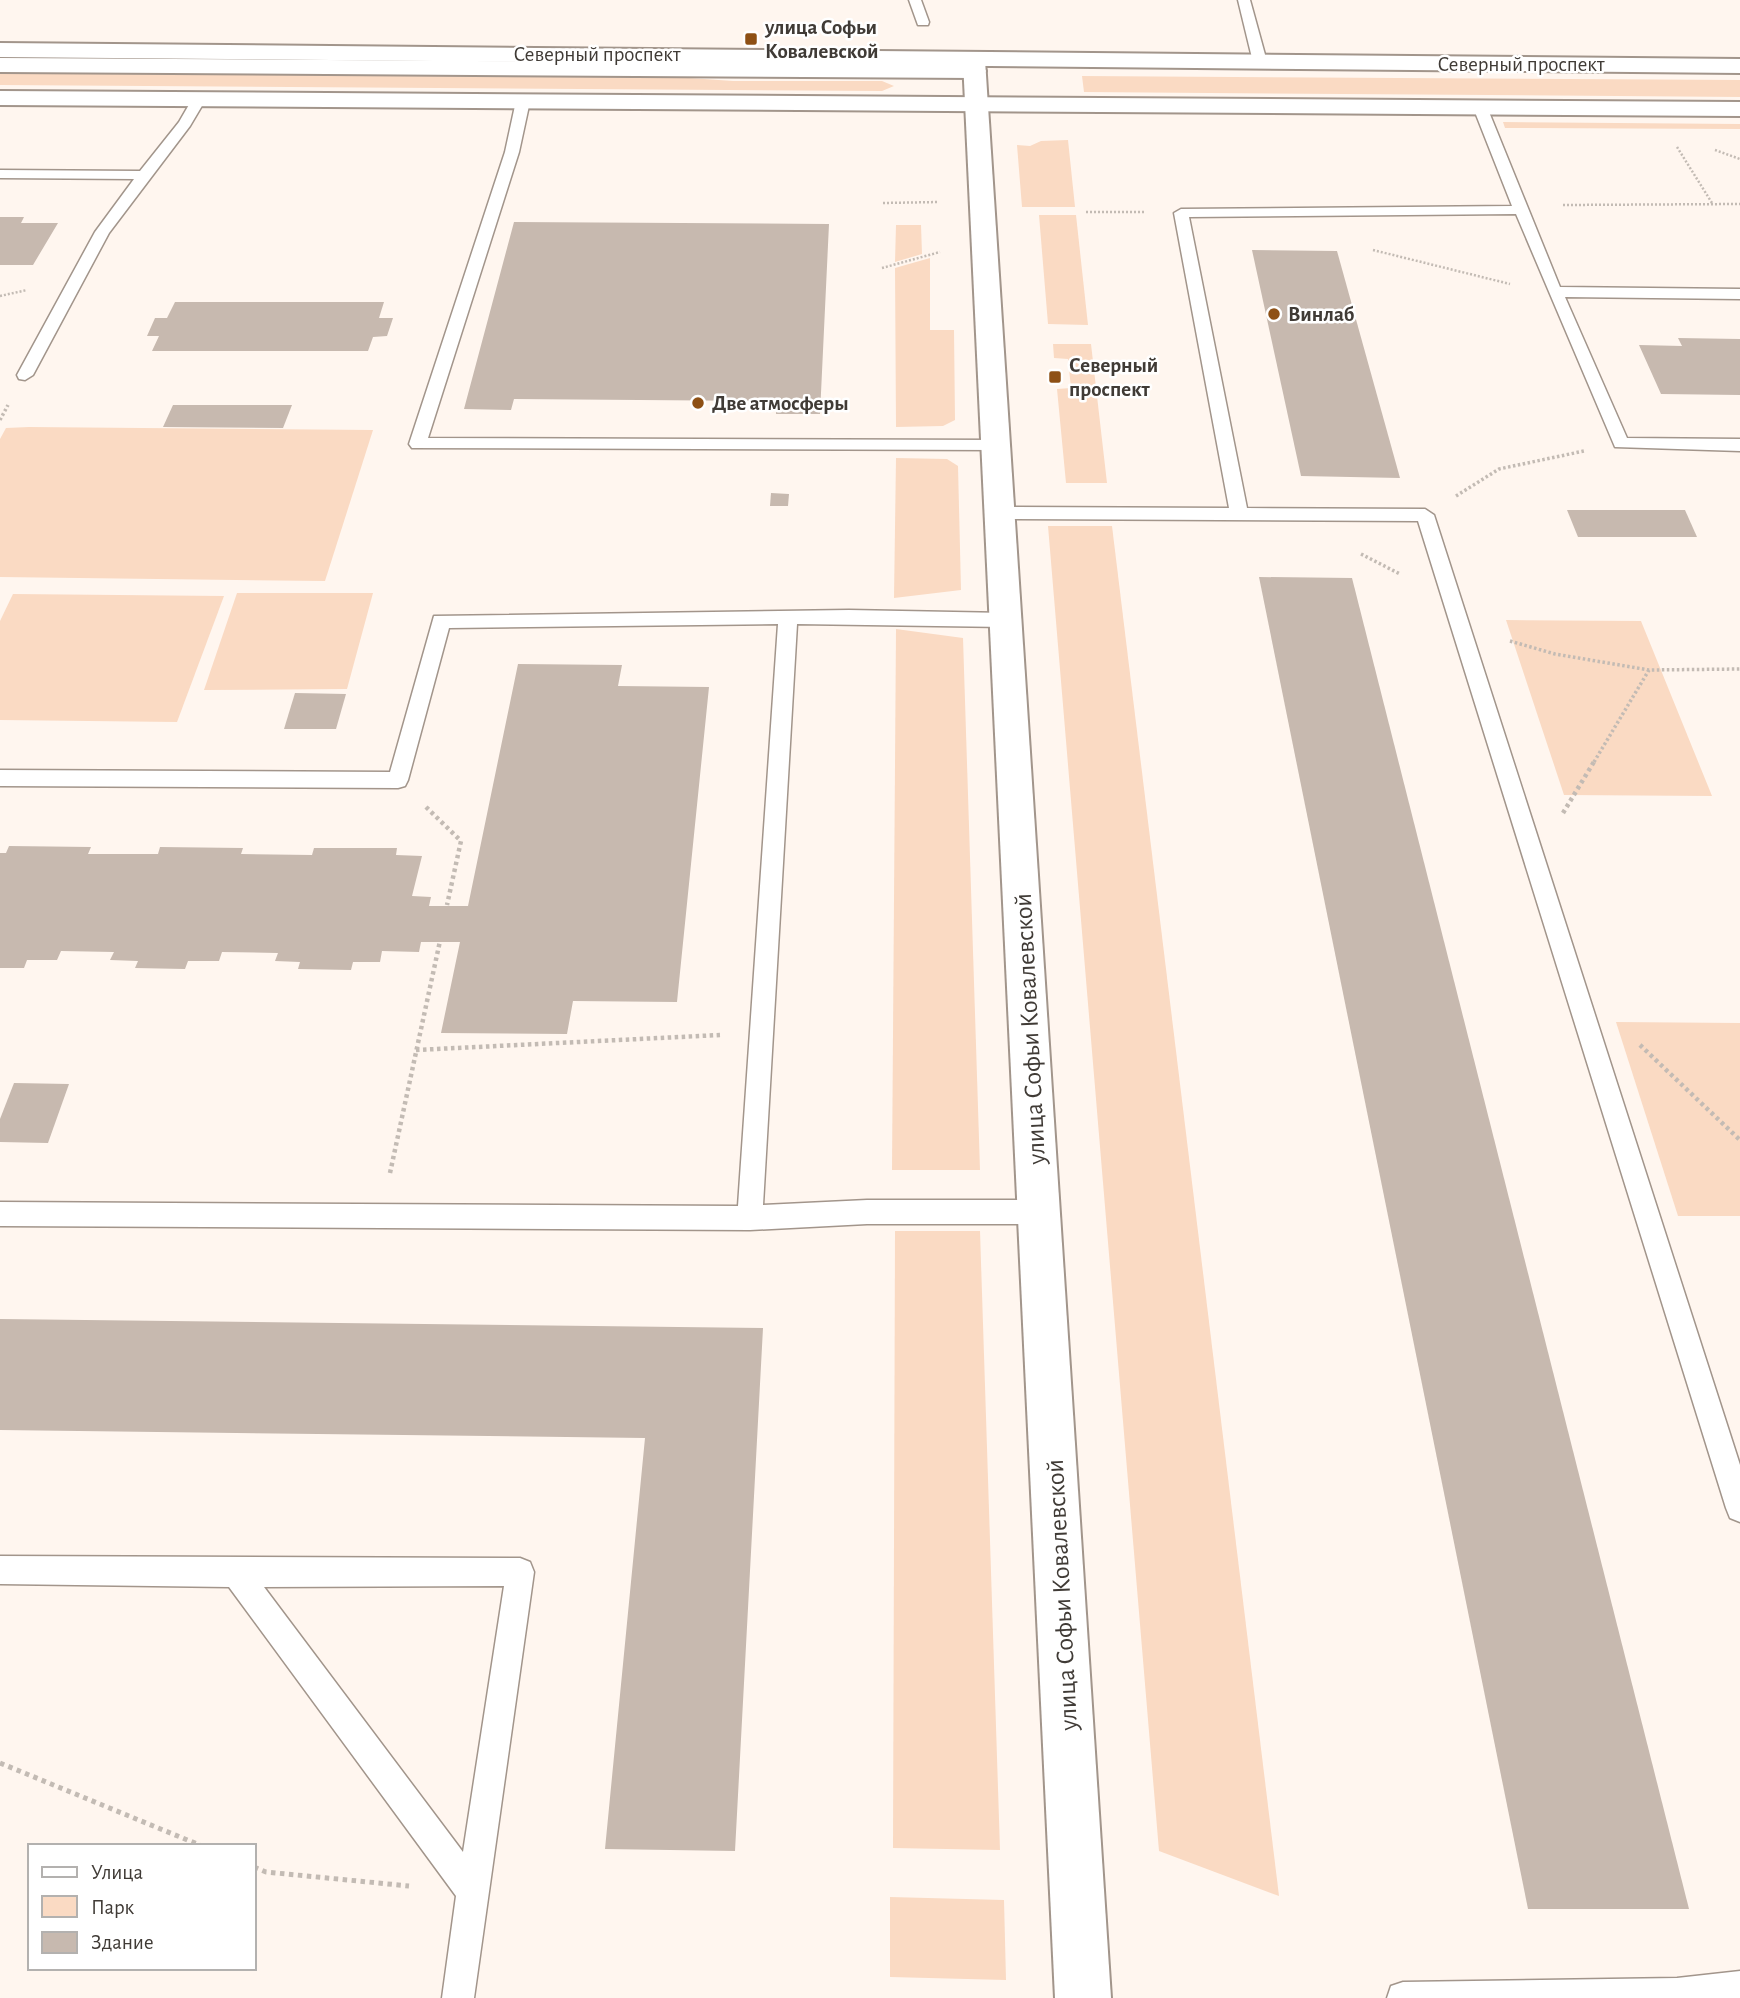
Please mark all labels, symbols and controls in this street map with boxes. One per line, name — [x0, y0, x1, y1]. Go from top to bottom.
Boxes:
place label: улица Софьи Ковалевской — [764, 17, 879, 62]
marker: улица Софьи Ковалевской — [743, 31, 759, 47]
street label: Северный проспект — [513, 44, 681, 65]
street label: Северный проспект — [1437, 54, 1605, 75]
place label: Винлаб — [1288, 304, 1355, 325]
marker: Винлаб — [1266, 306, 1282, 322]
place label: Северный проспект — [1069, 355, 1158, 400]
marker: Северный проспект — [1047, 369, 1063, 385]
place label: Две атмосферы — [712, 393, 849, 414]
marker: Две атмосферы — [690, 395, 706, 411]
street label: улица Софьи Ковалевской — [1010, 892, 1050, 1166]
street label: улица Софьи Ковалевской — [1042, 1458, 1082, 1732]
legend — [28, 1844, 256, 1970]
text: Улица — [91, 1862, 144, 1883]
text: Парк — [91, 1897, 135, 1918]
text: Здание — [91, 1932, 154, 1953]

